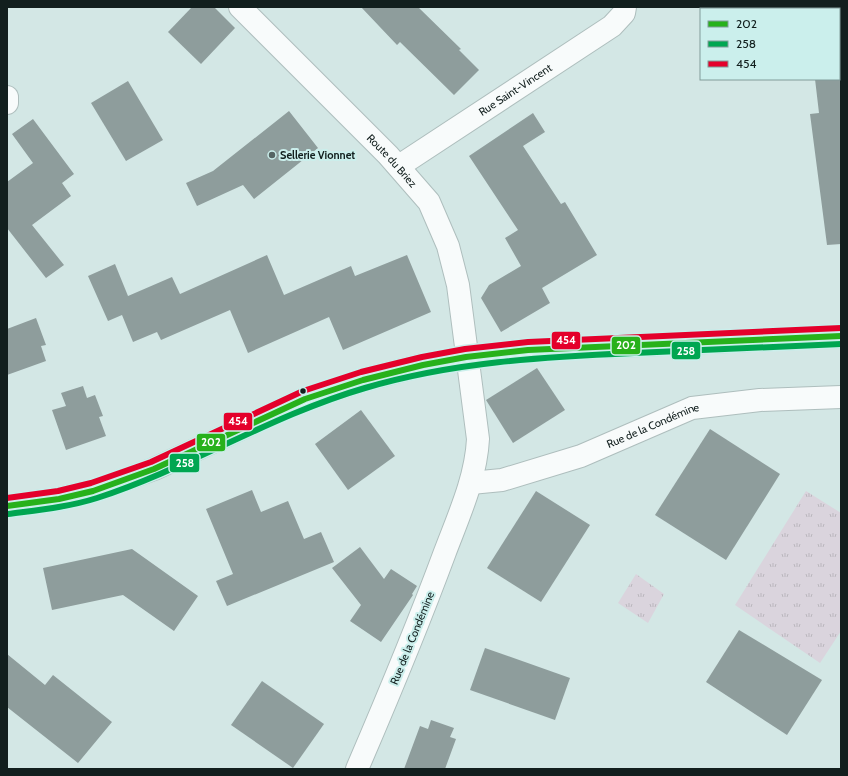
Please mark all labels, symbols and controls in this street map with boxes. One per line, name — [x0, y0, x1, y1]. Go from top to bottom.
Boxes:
legend — [700, 8, 840, 80]
text: 202 — [736, 16, 757, 31]
text: 258 — [736, 36, 756, 51]
text: 454 — [736, 56, 756, 71]
street label: Rue Saint-Vincent — [476, 60, 555, 119]
street label: Route du Briez — [364, 131, 420, 190]
place label: Sellerie Vionnet — [280, 148, 355, 162]
marker: Sellerie Vionnet — [267, 150, 277, 160]
line badge: 454 — [551, 331, 581, 350]
text: 454 — [556, 333, 576, 347]
line badge: 202 — [611, 336, 641, 355]
text: 202 — [616, 338, 636, 352]
line badge: 258 — [671, 341, 701, 360]
text: 258 — [677, 344, 696, 358]
unlabelled marker — [298, 386, 308, 396]
street label: Rue de la Condémine — [604, 400, 700, 451]
line badge: 454 — [223, 412, 253, 431]
text: 454 — [228, 414, 248, 428]
line badge: 202 — [196, 433, 226, 452]
text: 202 — [201, 435, 221, 449]
line badge: 258 — [169, 453, 200, 473]
text: 258 — [176, 456, 195, 470]
street label: Rue de la Condémine — [387, 589, 437, 687]

